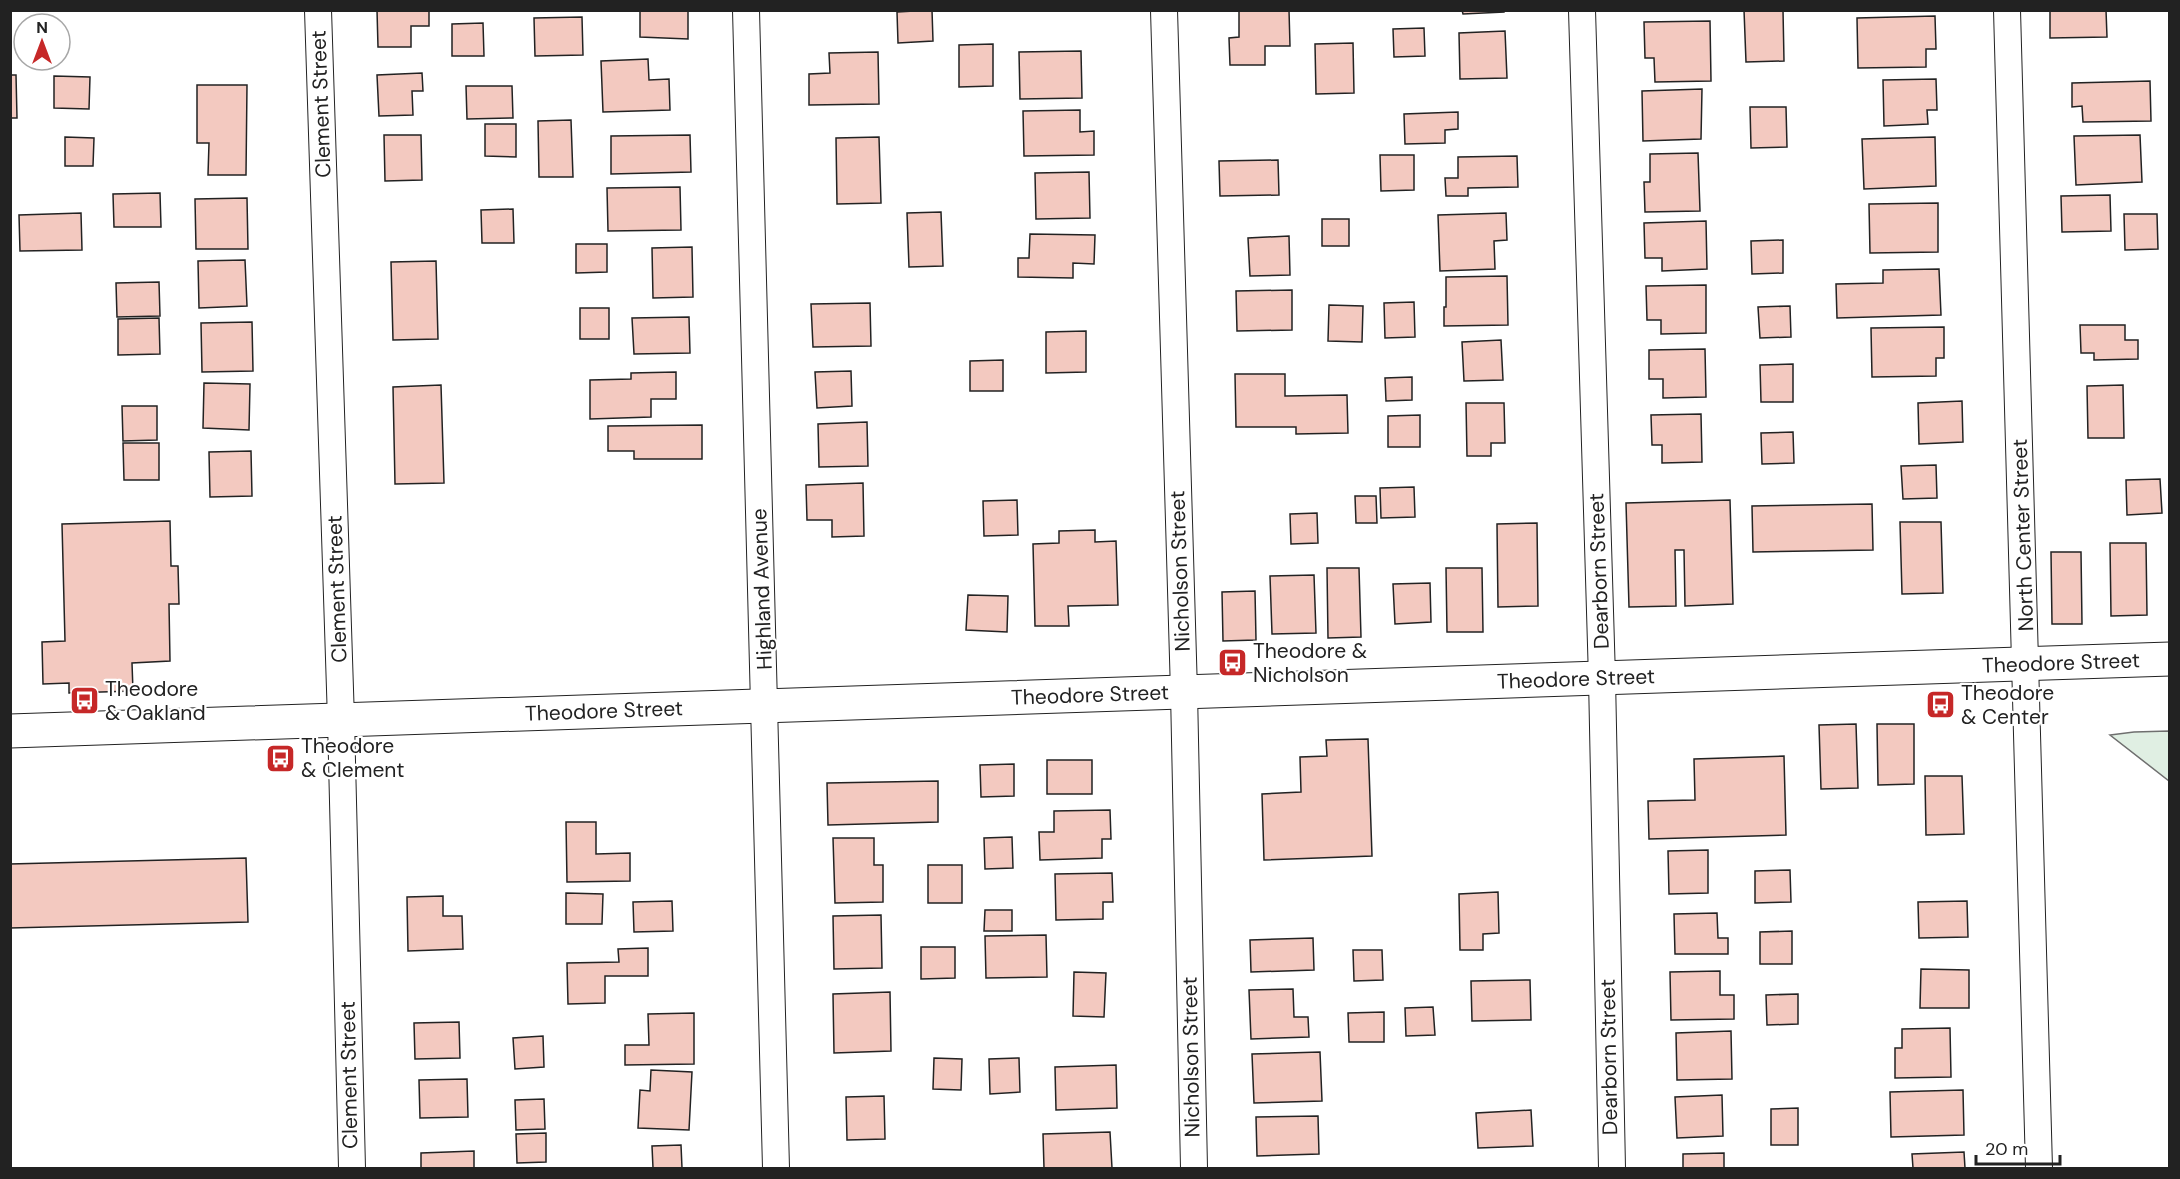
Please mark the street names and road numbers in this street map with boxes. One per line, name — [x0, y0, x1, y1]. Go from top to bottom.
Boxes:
street label: Clement Street — [304, 30, 338, 178]
street label: North Center Street — [2006, 438, 2040, 632]
street label: Nicholson Street — [1163, 490, 1197, 652]
street label: Dearborn Street — [1582, 493, 1616, 649]
street label: Highland Avenue — [745, 508, 779, 670]
street label: Clement Street — [320, 515, 354, 663]
street label: Theodore Street — [1981, 646, 2141, 680]
street label: Theodore Street — [1496, 662, 1656, 696]
street label: Theodore Street — [1010, 678, 1170, 712]
street label: Theodore Street — [524, 694, 684, 728]
street label: Nicholson Street — [1176, 976, 1206, 1138]
street label: Dearborn Street — [1594, 979, 1624, 1135]
street label: Clement Street — [334, 1001, 364, 1149]

